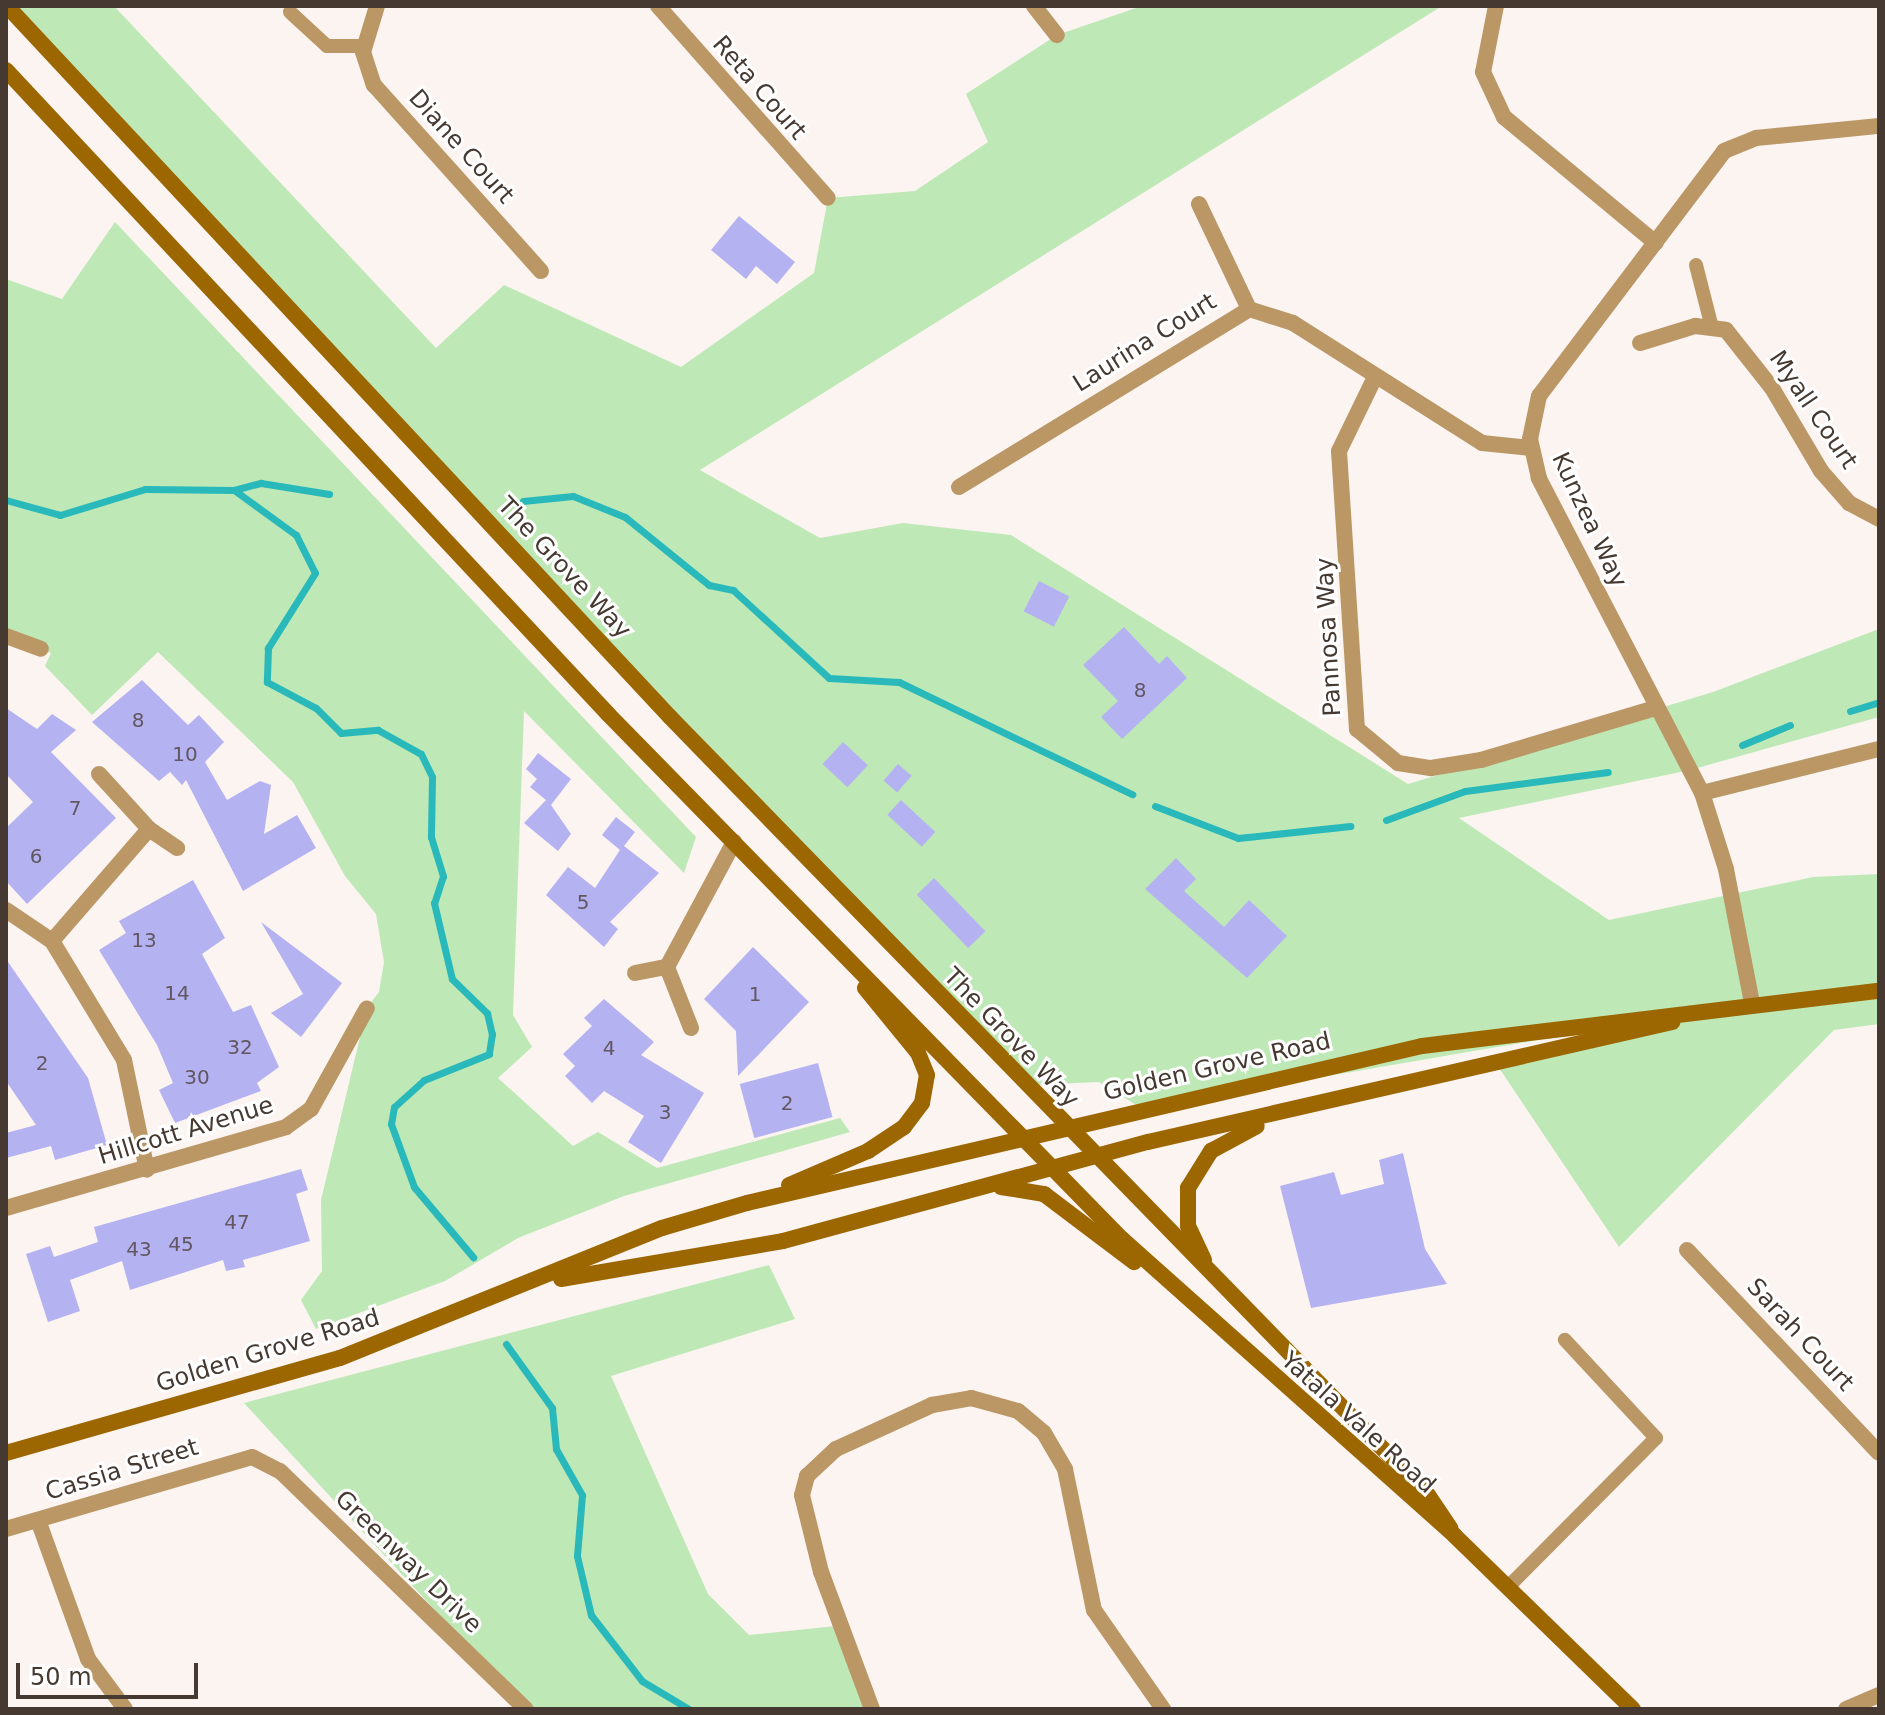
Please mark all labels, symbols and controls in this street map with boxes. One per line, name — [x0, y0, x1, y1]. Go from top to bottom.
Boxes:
street label: Reta Court — [706, 30, 812, 146]
street label: Diane Court — [402, 84, 520, 210]
street label: Laurina Court — [1068, 288, 1222, 398]
street label: Myall Court — [1763, 345, 1863, 475]
street label: Kunzea Way — [1545, 448, 1633, 592]
street label: The Grove Way — [491, 491, 637, 645]
street label: Pannosa Way — [1310, 557, 1348, 717]
house number: 8 — [1134, 678, 1146, 702]
house number: 8 — [132, 708, 144, 732]
house number: 10 — [172, 742, 198, 766]
house number: 7 — [69, 796, 81, 820]
house number: 6 — [30, 844, 42, 868]
house number: 5 — [577, 890, 589, 914]
house number: 13 — [131, 928, 157, 952]
street label: The Grove Way — [937, 962, 1085, 1114]
house number: 14 — [164, 981, 190, 1005]
house number: 1 — [749, 982, 761, 1006]
street label: Golden Grove Road — [1101, 1027, 1333, 1107]
house number: 32 — [227, 1035, 253, 1059]
house number: 4 — [603, 1036, 615, 1060]
house number: 2 — [36, 1051, 48, 1075]
house number: 30 — [184, 1065, 210, 1089]
street label: Hillcott Avenue — [95, 1091, 277, 1171]
house number: 2 — [781, 1091, 793, 1115]
house number: 3 — [659, 1100, 671, 1124]
house number: 47 — [224, 1210, 250, 1234]
house number: 45 — [168, 1232, 194, 1256]
house number: 43 — [126, 1237, 152, 1261]
street label: Sarah Court — [1741, 1273, 1859, 1397]
street label: Golden Grove Road — [153, 1303, 383, 1399]
street label: Yatala Vale Road — [1275, 1346, 1441, 1500]
street label: Cassia Street — [42, 1433, 202, 1507]
street label: Greenway Drive — [329, 1485, 487, 1639]
scale bar — [20, 1647, 202, 1697]
text: 50 m — [30, 1663, 92, 1691]

